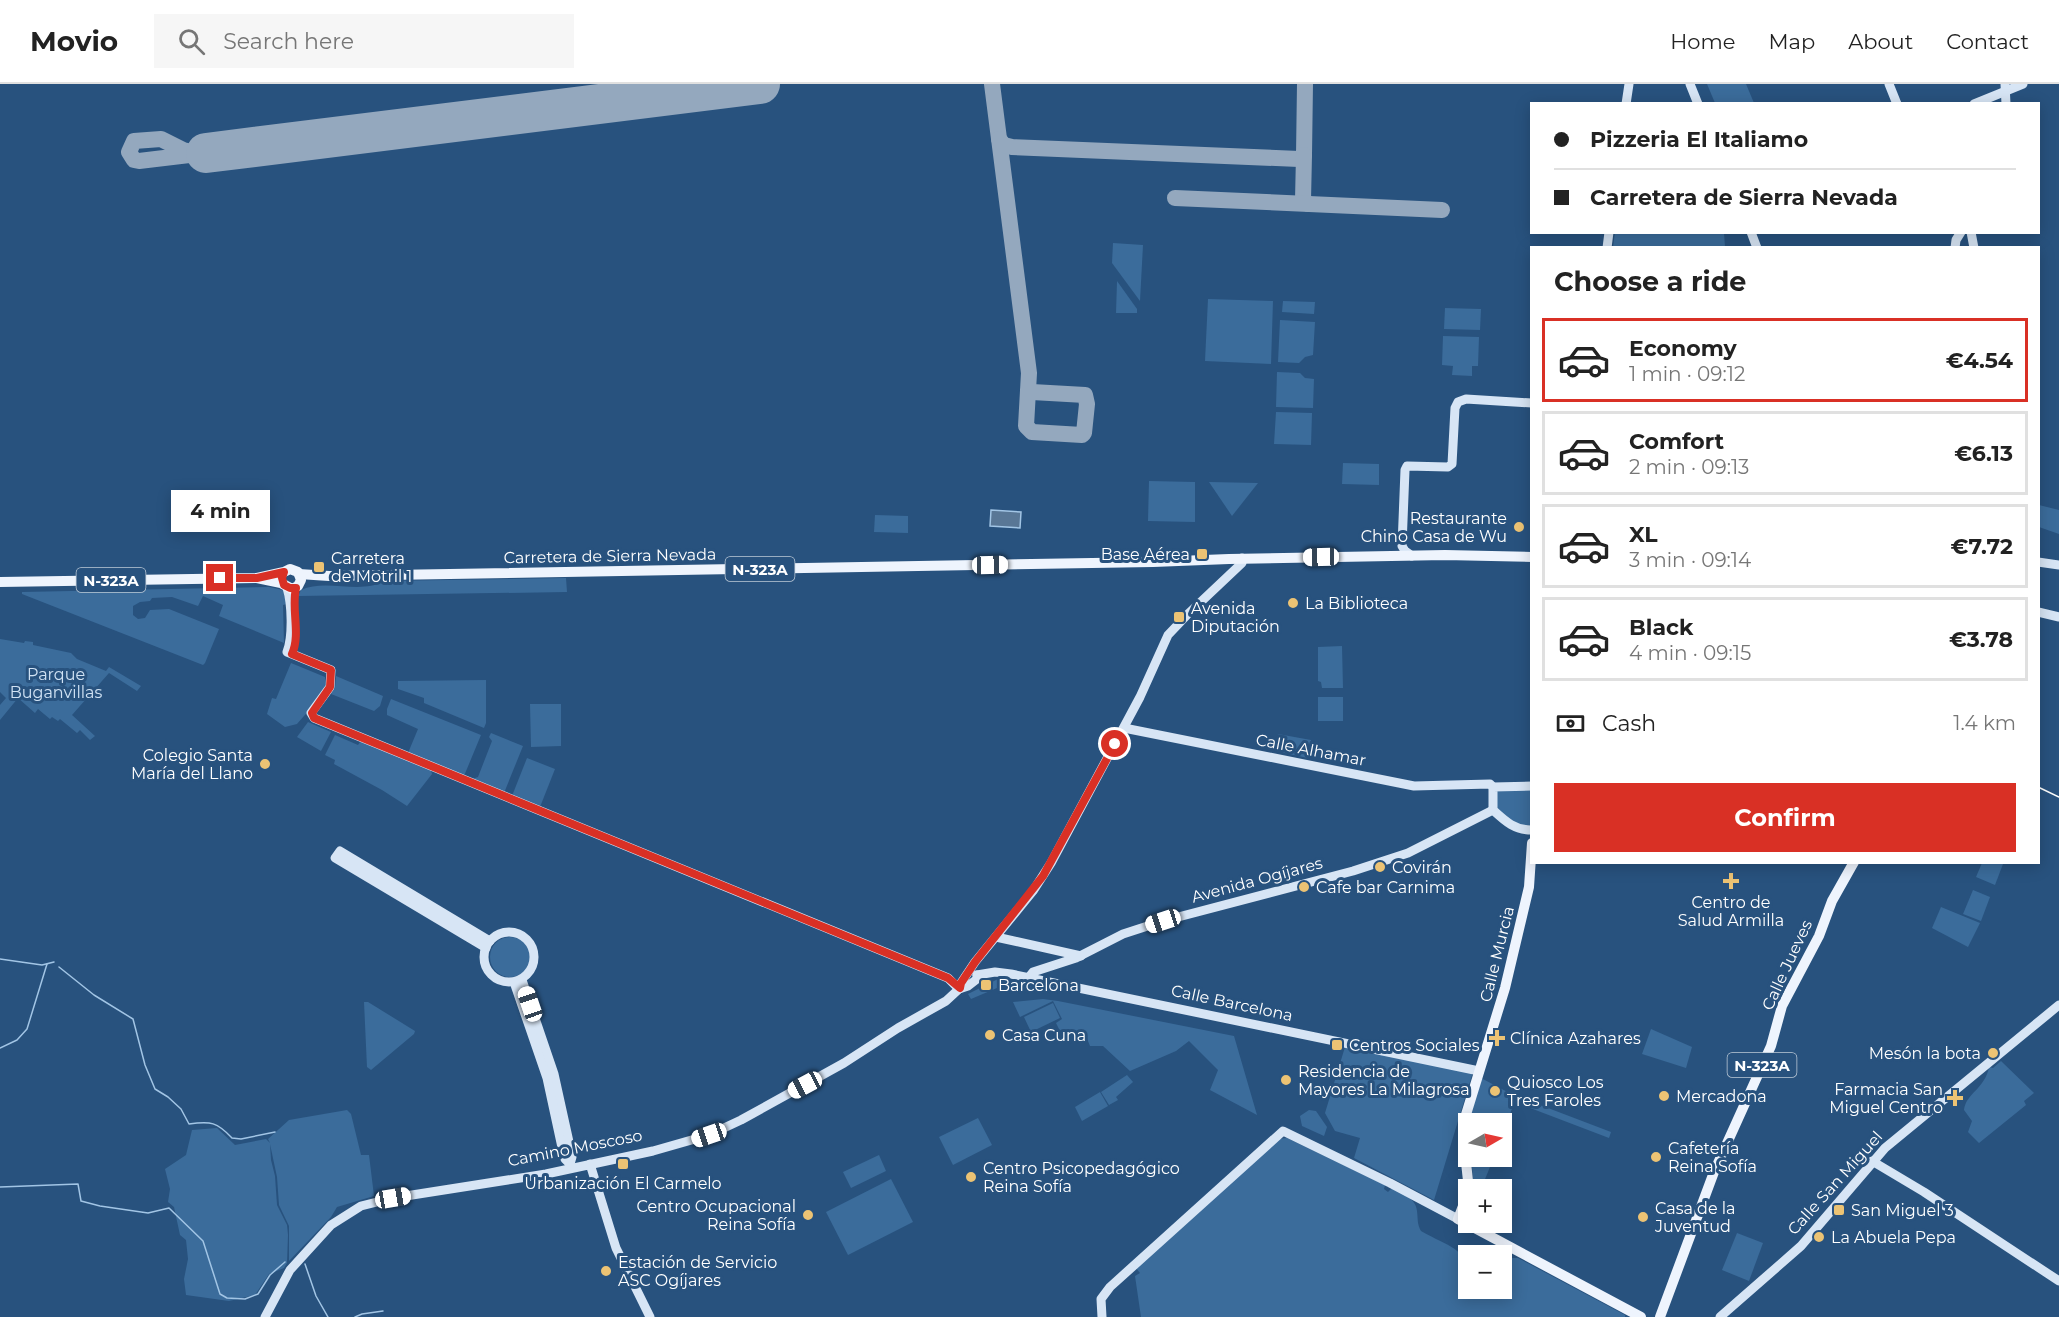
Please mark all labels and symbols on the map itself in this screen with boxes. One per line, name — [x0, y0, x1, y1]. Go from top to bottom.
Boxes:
callout: 4 min — [170, 491, 270, 533]
place label: Restaurante Chino Casa de Wu — [1361, 509, 1507, 546]
marker: Restaurante Chino Casa de Wu — [1512, 520, 1526, 534]
street label: Carretera de Sierra Nevada — [503, 545, 717, 567]
place label: Base Aérea — [1101, 545, 1190, 564]
marker: Base Aérea — [1195, 547, 1209, 561]
car — [1303, 548, 1339, 566]
place label: Carretera de Motril 1 — [331, 549, 412, 586]
car — [972, 556, 1008, 574]
road number: N-323A — [726, 557, 795, 581]
marker: Carretera de Motril 1 — [312, 560, 326, 574]
route end — [206, 564, 233, 591]
road number: N-323A — [76, 568, 146, 592]
place label: La Biblioteca — [1305, 594, 1408, 613]
marker: La Biblioteca — [1286, 596, 1300, 610]
place label: Avenida Diputación — [1191, 599, 1280, 636]
marker: Avenida Diputación — [1172, 610, 1186, 624]
park label: Parque Buganvillas — [10, 665, 103, 702]
route start — [1101, 730, 1128, 757]
street label: Calle Alhamar — [1254, 730, 1368, 770]
place label: Colegio Santa María del Llano — [131, 746, 253, 783]
marker: Colegio Santa María del Llano — [258, 757, 272, 771]
street label: Avenida Ogíjares — [1189, 853, 1325, 907]
place label: Covirán — [1392, 858, 1452, 877]
marker: Covirán — [1373, 860, 1387, 874]
marker: Centro de Salud Armilla — [1722, 872, 1740, 890]
place label: Cafe bar Carnima — [1316, 878, 1455, 897]
marker: Cafe bar Carnima — [1297, 880, 1311, 894]
place label: Centro de Salud Armilla — [1678, 893, 1784, 930]
street label: Calle Murcia — [1476, 904, 1518, 1004]
car — [1143, 907, 1183, 935]
street label: Calle Jueves — [1758, 917, 1816, 1013]
place label: Barcelona — [998, 976, 1079, 995]
marker: Barcelona — [979, 978, 993, 992]
street label: Calle Barcelona — [1169, 981, 1295, 1025]
car — [516, 984, 544, 1024]
place label: Casa Cuna — [1002, 1026, 1086, 1045]
marker: Casa Cuna — [983, 1028, 997, 1042]
marker: Clínica Azahares — [1488, 1029, 1506, 1047]
place label: Clínica Azahares — [1510, 1029, 1641, 1048]
place label: Centros Sociales — [1349, 1036, 1480, 1055]
marker: Centros Sociales — [1330, 1038, 1344, 1052]
place label: Mesón la bota — [1869, 1044, 1981, 1063]
marker: Mesón la bota — [1986, 1046, 2000, 1060]
road number: N-323A — [1728, 1053, 1796, 1077]
place label: Residencia de Mayores La Milagrosa — [1298, 1062, 1470, 1099]
car — [785, 1069, 825, 1101]
marker: Residencia de Mayores La Milagrosa — [1279, 1073, 1293, 1087]
place label: Quiosco Los Tres Faroles — [1507, 1073, 1604, 1110]
place label: Farmacia San Miguel Centro — [1829, 1080, 1943, 1117]
marker: Quiosco Los Tres Faroles — [1488, 1084, 1502, 1098]
place label: Mercadona — [1676, 1087, 1767, 1106]
marker: Mercadona — [1657, 1089, 1671, 1103]
marker: Farmacia San Miguel Centro — [1948, 1091, 1962, 1105]
north arrow — [1458, 1113, 1512, 1167]
car — [689, 1121, 729, 1149]
street label: Camino Moscoso — [506, 1126, 644, 1170]
street label: Calle San Miguel — [1784, 1127, 1886, 1239]
place label: Cafetería Reina Sofía — [1668, 1139, 1757, 1176]
marker: Cafetería Reina Sofía — [1649, 1150, 1663, 1164]
marker: Urbanización El Carmelo — [616, 1157, 630, 1171]
place label: Centro Psicopedagógico Reina Sofía — [983, 1159, 1180, 1196]
marker: Centro Psicopedagógico Reina Sofía — [964, 1170, 978, 1184]
place label: Urbanización El Carmelo — [524, 1174, 722, 1193]
car — [374, 1186, 412, 1210]
place label: Centro Ocupacional Reina Sofía — [636, 1197, 796, 1234]
place label: Casa de la Juventud — [1654, 1199, 1736, 1236]
place label: San Miguel 3 — [1851, 1201, 1954, 1220]
marker: San Miguel 3 — [1832, 1203, 1846, 1217]
marker: Centro Ocupacional Reina Sofía — [801, 1208, 815, 1222]
marker: Casa de la Juventud — [1636, 1210, 1650, 1224]
place label: La Abuela Pepa — [1831, 1228, 1956, 1247]
marker: La Abuela Pepa — [1812, 1230, 1826, 1244]
place label: Estación de Servicio ASC Ogíjares — [618, 1253, 777, 1290]
marker: Estación de Servicio ASC Ogíjares — [599, 1264, 613, 1278]

